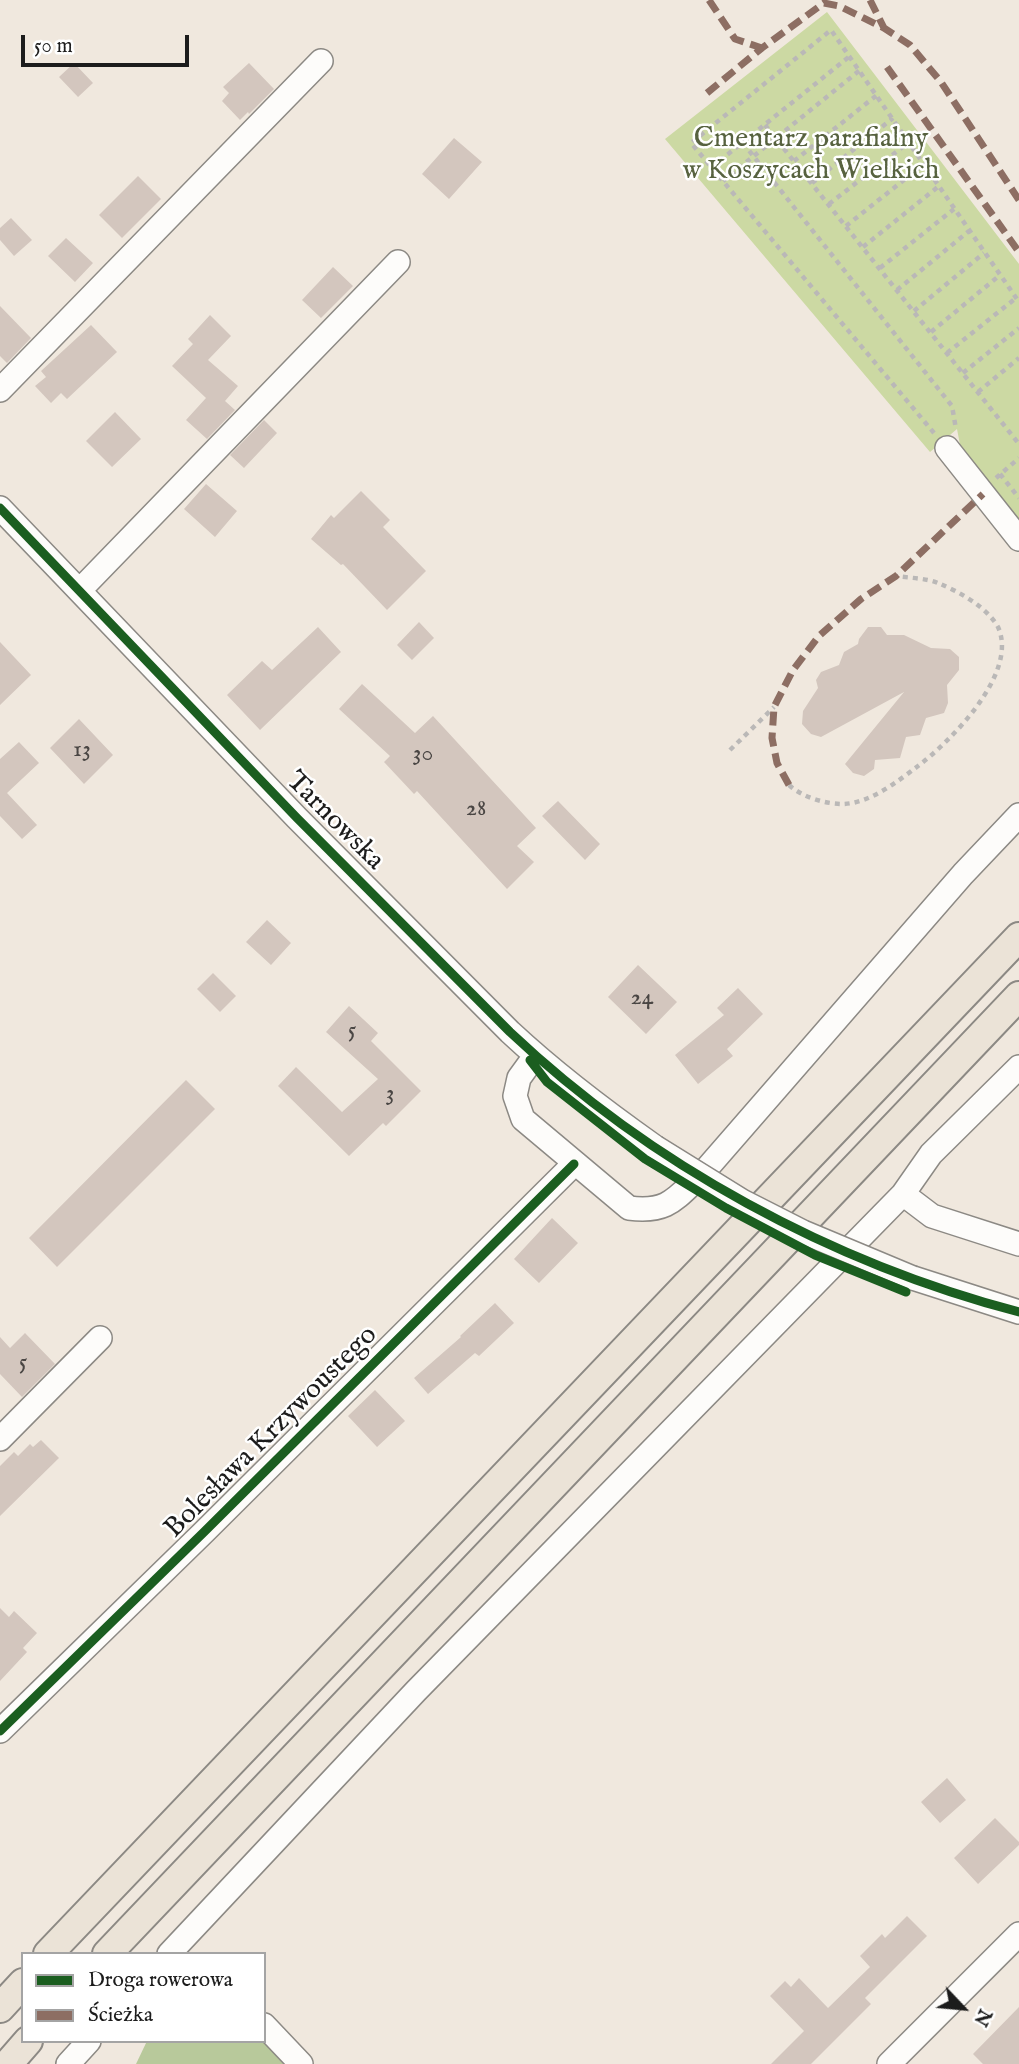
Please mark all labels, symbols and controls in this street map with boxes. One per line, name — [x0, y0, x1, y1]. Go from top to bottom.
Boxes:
scale bar — [24, 21, 192, 65]
text: 50 m — [34, 33, 73, 60]
park label: Cmentarz parafialny w Koszycach Wielkich — [683, 123, 939, 189]
house number: 13 — [73, 737, 91, 765]
house number: 30 — [413, 741, 433, 769]
street label: Tarnowska — [278, 766, 390, 878]
house number: 28 — [466, 796, 486, 824]
house number: 24 — [630, 985, 654, 1013]
house number: 5 — [348, 1018, 356, 1046]
house number: 3 — [386, 1081, 394, 1109]
street label: Bolesława Krzywoustego — [159, 1320, 385, 1546]
house number: 5 — [19, 1350, 27, 1378]
legend — [21, 1952, 266, 2043]
text: Droga rowerowa — [88, 1967, 233, 1994]
north arrow — [928, 1973, 998, 2043]
text: Ścieżka — [88, 2002, 153, 2029]
text: N — [967, 2005, 996, 2030]

